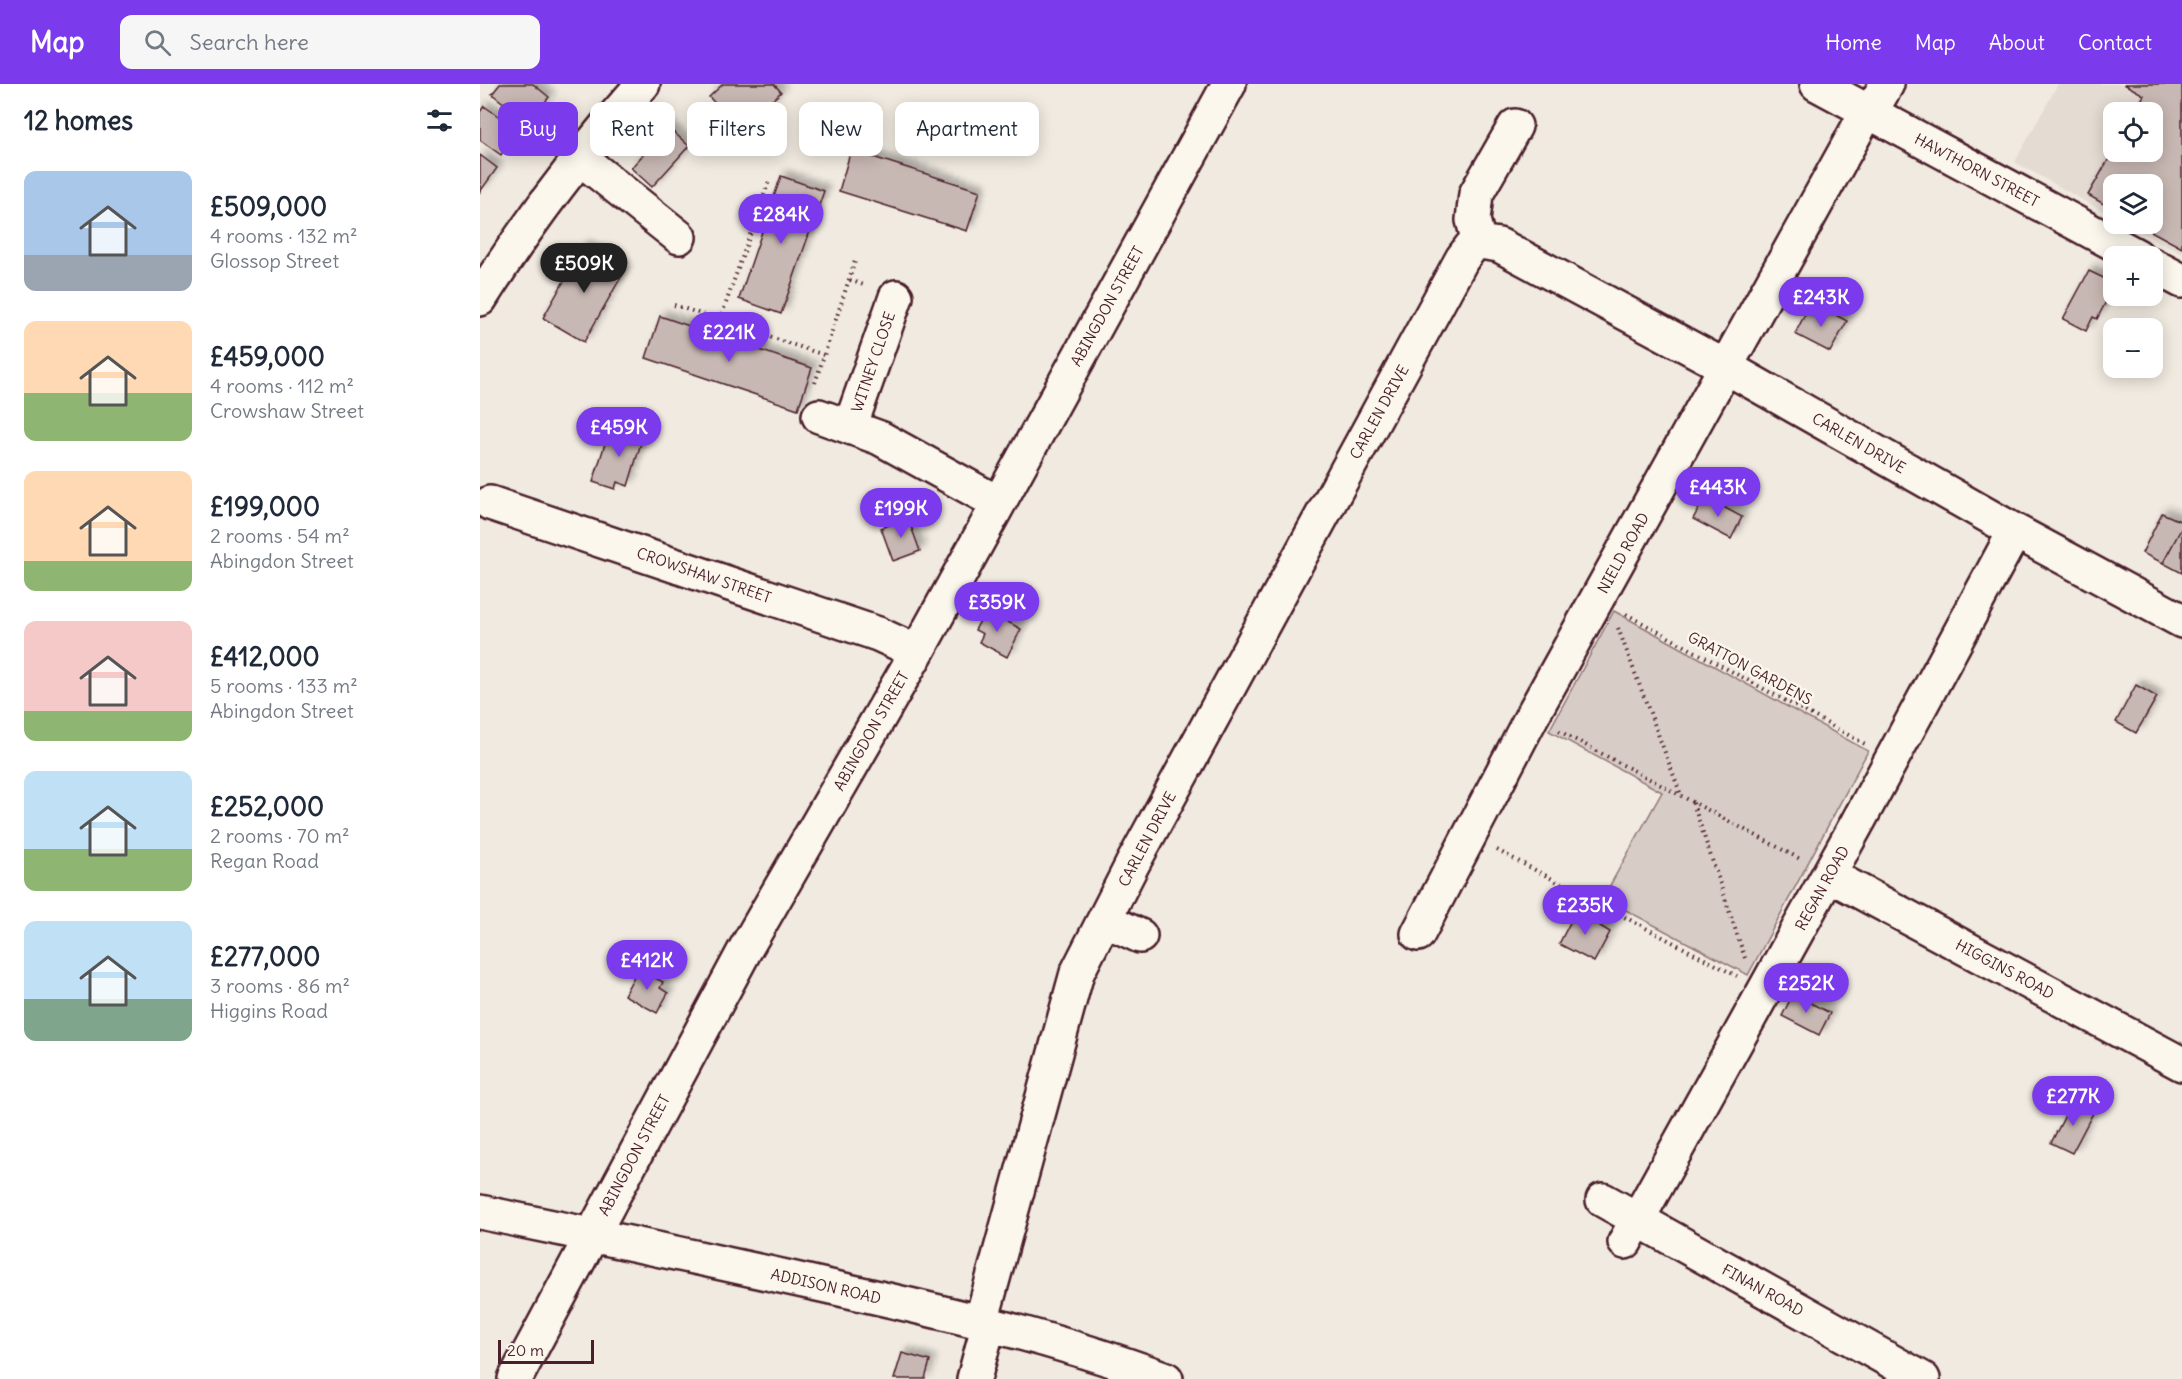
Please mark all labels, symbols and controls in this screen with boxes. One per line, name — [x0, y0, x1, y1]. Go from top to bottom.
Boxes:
search box — [120, 15, 540, 69]
text: Map — [30, 24, 84, 60]
icon: search — [141, 26, 174, 59]
text: Search here — [189, 28, 309, 56]
text: Home — [1825, 29, 1882, 56]
text: Map — [1915, 29, 1956, 56]
text: About — [1989, 29, 2045, 56]
text: Contact — [2078, 29, 2152, 56]
chip: Buy — [498, 102, 578, 156]
chip: Rent — [590, 102, 675, 156]
chip: Filters — [687, 102, 787, 156]
chip: New — [799, 102, 883, 156]
chip: Apartment — [895, 102, 1039, 156]
map controls — [2103, 102, 2163, 378]
button: locate — [2103, 102, 2163, 162]
text: 12 homes — [24, 104, 133, 137]
icon: filters — [423, 104, 456, 137]
street label: HAWTHORN STREET — [1911, 129, 2043, 211]
button: layers — [2103, 174, 2163, 234]
text: £509,000 — [210, 190, 327, 223]
pin: £284K — [739, 194, 823, 245]
icon: home — [72, 195, 144, 267]
text: £284K — [752, 201, 810, 226]
text: 4 rooms · 132 m² — [210, 223, 357, 248]
pin: £509K — [542, 243, 626, 294]
street label: ABINGDON STREET — [1066, 243, 1148, 369]
button: + — [2103, 246, 2163, 306]
text: Glossop Street — [210, 248, 339, 273]
text: £509K — [554, 250, 614, 275]
pin: £243K — [1779, 277, 1863, 328]
text: £243K — [1793, 284, 1849, 309]
street label: WITNEY CLOSE — [847, 309, 899, 415]
pin: £221K — [687, 312, 771, 363]
button: − — [2103, 318, 2163, 378]
text: £221K — [703, 319, 755, 344]
text: £459,000 — [210, 340, 325, 373]
icon: home — [72, 345, 144, 417]
street label: CARLEN DRIVE — [1345, 361, 1413, 462]
text: 4 rooms · 112 m² — [210, 373, 354, 398]
text: Crowshaw Street — [210, 398, 364, 423]
pin: £459K — [577, 407, 661, 458]
street label: CARLEN DRIVE — [1809, 409, 1909, 478]
text: £459K — [590, 414, 648, 439]
pin: £443K — [1676, 467, 1760, 518]
text: £443K — [1689, 474, 1747, 499]
pin: £199K — [859, 488, 943, 539]
text: £199,000 — [210, 490, 320, 523]
icon: home — [72, 495, 144, 567]
text: £199K — [874, 495, 928, 520]
street label: NIELD ROAD — [1593, 509, 1653, 597]
text: 2 rooms · 54 m² — [210, 523, 350, 548]
street label: CROWSHAW STREET — [634, 543, 774, 607]
text: Abingdon Street — [210, 548, 354, 573]
pin: £359K — [955, 582, 1039, 633]
text: £359K — [968, 589, 1026, 614]
street label: GRATTON GARDENS — [1684, 627, 1816, 709]
text: £412,000 — [210, 640, 320, 673]
icon: home — [72, 645, 144, 717]
street label: ABINGDON STREET — [829, 668, 913, 794]
text: 5 rooms · 133 m² — [210, 673, 358, 698]
text: Abingdon Street — [210, 698, 354, 723]
street label: CARLEN DRIVE — [1114, 788, 1180, 890]
text: £252,000 — [210, 790, 324, 823]
icon: home — [72, 795, 144, 867]
text: 2 rooms · 70 m² — [210, 823, 350, 848]
street label: REGAN ROAD — [1791, 842, 1853, 934]
text: Regan Road — [210, 848, 319, 873]
pin: £235K — [1543, 885, 1627, 936]
text: £235K — [1557, 892, 1613, 917]
street label: HIGGINS ROAD — [1952, 935, 2058, 1003]
text: £277,000 — [210, 940, 320, 973]
pin: £412K — [605, 940, 689, 991]
icon: home — [72, 945, 144, 1017]
text: £412K — [620, 947, 674, 972]
pin: £252K — [1764, 963, 1848, 1014]
text: £252K — [1778, 970, 1834, 995]
text: 3 rooms · 86 m² — [210, 973, 350, 998]
text: Higgins Road — [210, 998, 328, 1023]
pin: £277K — [2031, 1076, 2115, 1127]
text: £277K — [2046, 1083, 2100, 1108]
street label: ABINGDON STREET — [594, 1091, 674, 1219]
street label: FINAN ROAD — [1719, 1260, 1807, 1320]
street label: ADDISON ROAD — [769, 1264, 883, 1308]
scale bar — [498, 1337, 594, 1364]
text: 20 m — [507, 1340, 544, 1360]

